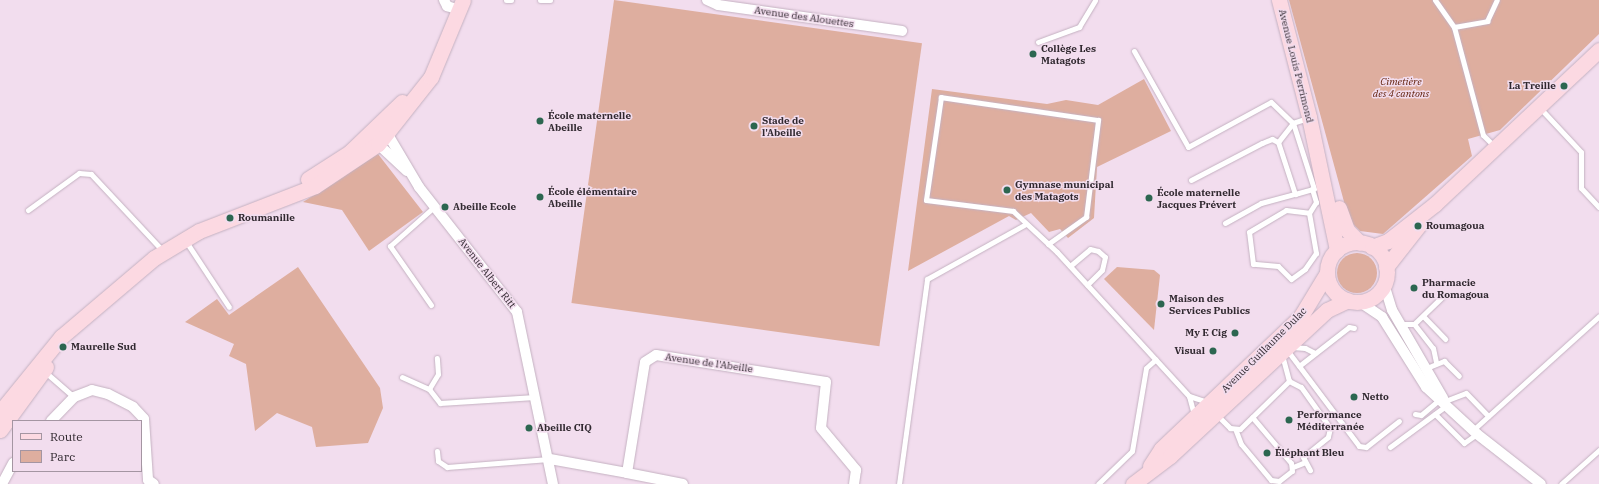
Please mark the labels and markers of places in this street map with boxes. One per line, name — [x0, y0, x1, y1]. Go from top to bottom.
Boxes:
place label: Collège Les Matagots — [1041, 42, 1096, 66]
marker: Collège Les Matagots — [1028, 49, 1038, 59]
place label: La Treille — [1509, 80, 1556, 92]
marker: La Treille — [1559, 81, 1569, 91]
place label: École maternelle Abeille — [548, 109, 631, 132]
place label: Stade de l'Abeille — [762, 114, 804, 138]
marker: École maternelle Abeille — [535, 116, 545, 126]
marker: Stade de l'Abeille — [749, 121, 759, 131]
place label: Gymnase municipal des Matagots — [1015, 178, 1114, 202]
place label: École élémentaire Abeille — [548, 185, 637, 208]
marker: Gymnase municipal des Matagots — [1002, 185, 1012, 195]
place label: École maternelle Jacques Prévert — [1157, 186, 1240, 210]
marker: École élémentaire Abeille — [535, 192, 545, 202]
marker: École maternelle Jacques Prévert — [1144, 193, 1154, 203]
place label: Abeille Ecole — [453, 201, 516, 213]
marker: Abeille Ecole — [440, 202, 450, 212]
place label: Roumanille — [238, 212, 295, 224]
marker: Roumanille — [225, 213, 235, 223]
place label: Roumagoua — [1426, 220, 1484, 232]
marker: Roumagoua — [1413, 221, 1423, 231]
place label: Pharmacie du Romagoua — [1422, 276, 1489, 300]
marker: Pharmacie du Romagoua — [1409, 283, 1419, 293]
place label: Maison des Services Publics — [1169, 292, 1250, 316]
marker: Maison des Services Publics — [1156, 299, 1166, 309]
place label: My E Cig — [1185, 327, 1227, 339]
marker: My E Cig — [1230, 328, 1240, 338]
place label: Maurelle Sud — [71, 341, 136, 353]
marker: Maurelle Sud — [58, 342, 68, 352]
place label: Visual — [1174, 345, 1205, 357]
marker: Visual — [1208, 346, 1218, 356]
place label: Netto — [1362, 391, 1389, 403]
marker: Netto — [1349, 392, 1359, 402]
place label: Performance Méditerranée — [1297, 408, 1364, 432]
marker: Performance Méditerranée — [1284, 415, 1294, 425]
place label: Abeille CIQ — [537, 422, 592, 434]
marker: Abeille CIQ — [524, 423, 534, 433]
place label: Éléphant Bleu — [1275, 447, 1344, 459]
marker: Éléphant Bleu — [1262, 448, 1272, 458]

